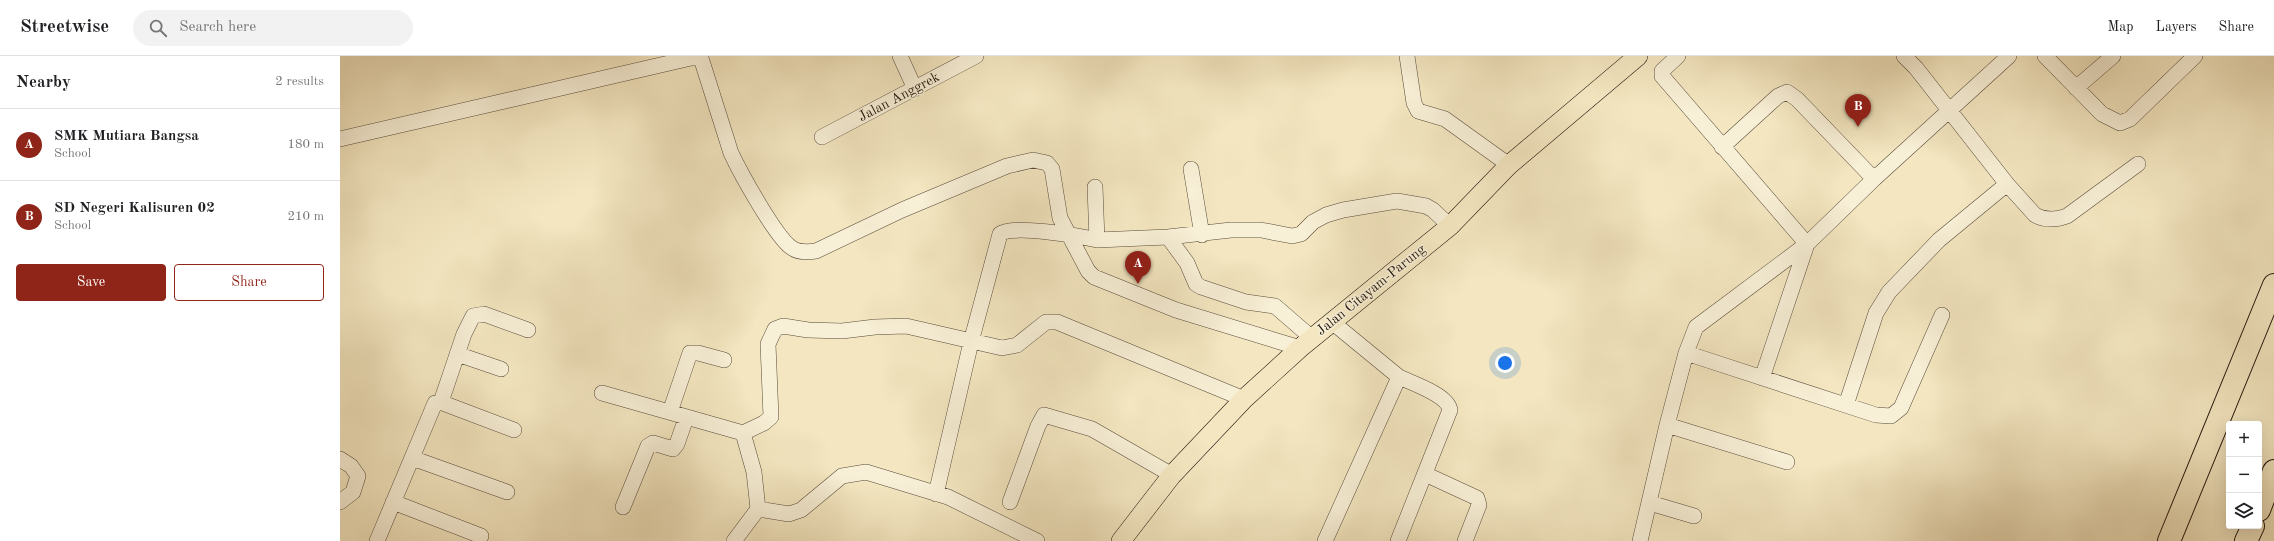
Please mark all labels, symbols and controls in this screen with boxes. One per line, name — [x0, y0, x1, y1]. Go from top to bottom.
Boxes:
search box — [133, 10, 413, 46]
icon: search — [147, 17, 169, 39]
text: Streetwise — [20, 18, 109, 37]
text: Search here — [179, 20, 256, 35]
text: Map — [2108, 20, 2134, 34]
text: Layers — [2156, 20, 2197, 34]
text: Share — [2219, 20, 2254, 34]
street label: Jalan Anggrek — [856, 70, 942, 124]
text: Nearby — [16, 74, 71, 91]
text: 2 results — [275, 75, 324, 88]
pin: B — [1845, 94, 1871, 127]
text: SMK Mutiara Bangsa — [54, 129, 199, 144]
text: A — [24, 138, 34, 151]
text: 180 m — [287, 138, 324, 151]
text: School — [54, 147, 91, 160]
text: SD Negeri Kalisuren 02 — [54, 201, 215, 216]
text: B — [24, 210, 34, 223]
text: 210 m — [287, 210, 324, 223]
text: School — [54, 219, 91, 232]
street label: Jalan Citayam-Parung — [1314, 242, 1428, 338]
pin: A — [1125, 251, 1151, 284]
button: Save — [16, 264, 166, 301]
button: Share — [174, 264, 324, 301]
your location — [1495, 353, 1515, 373]
map controls — [2226, 421, 2262, 529]
button: + — [2226, 421, 2262, 457]
button: − — [2226, 457, 2262, 493]
button: layers — [2226, 493, 2262, 529]

